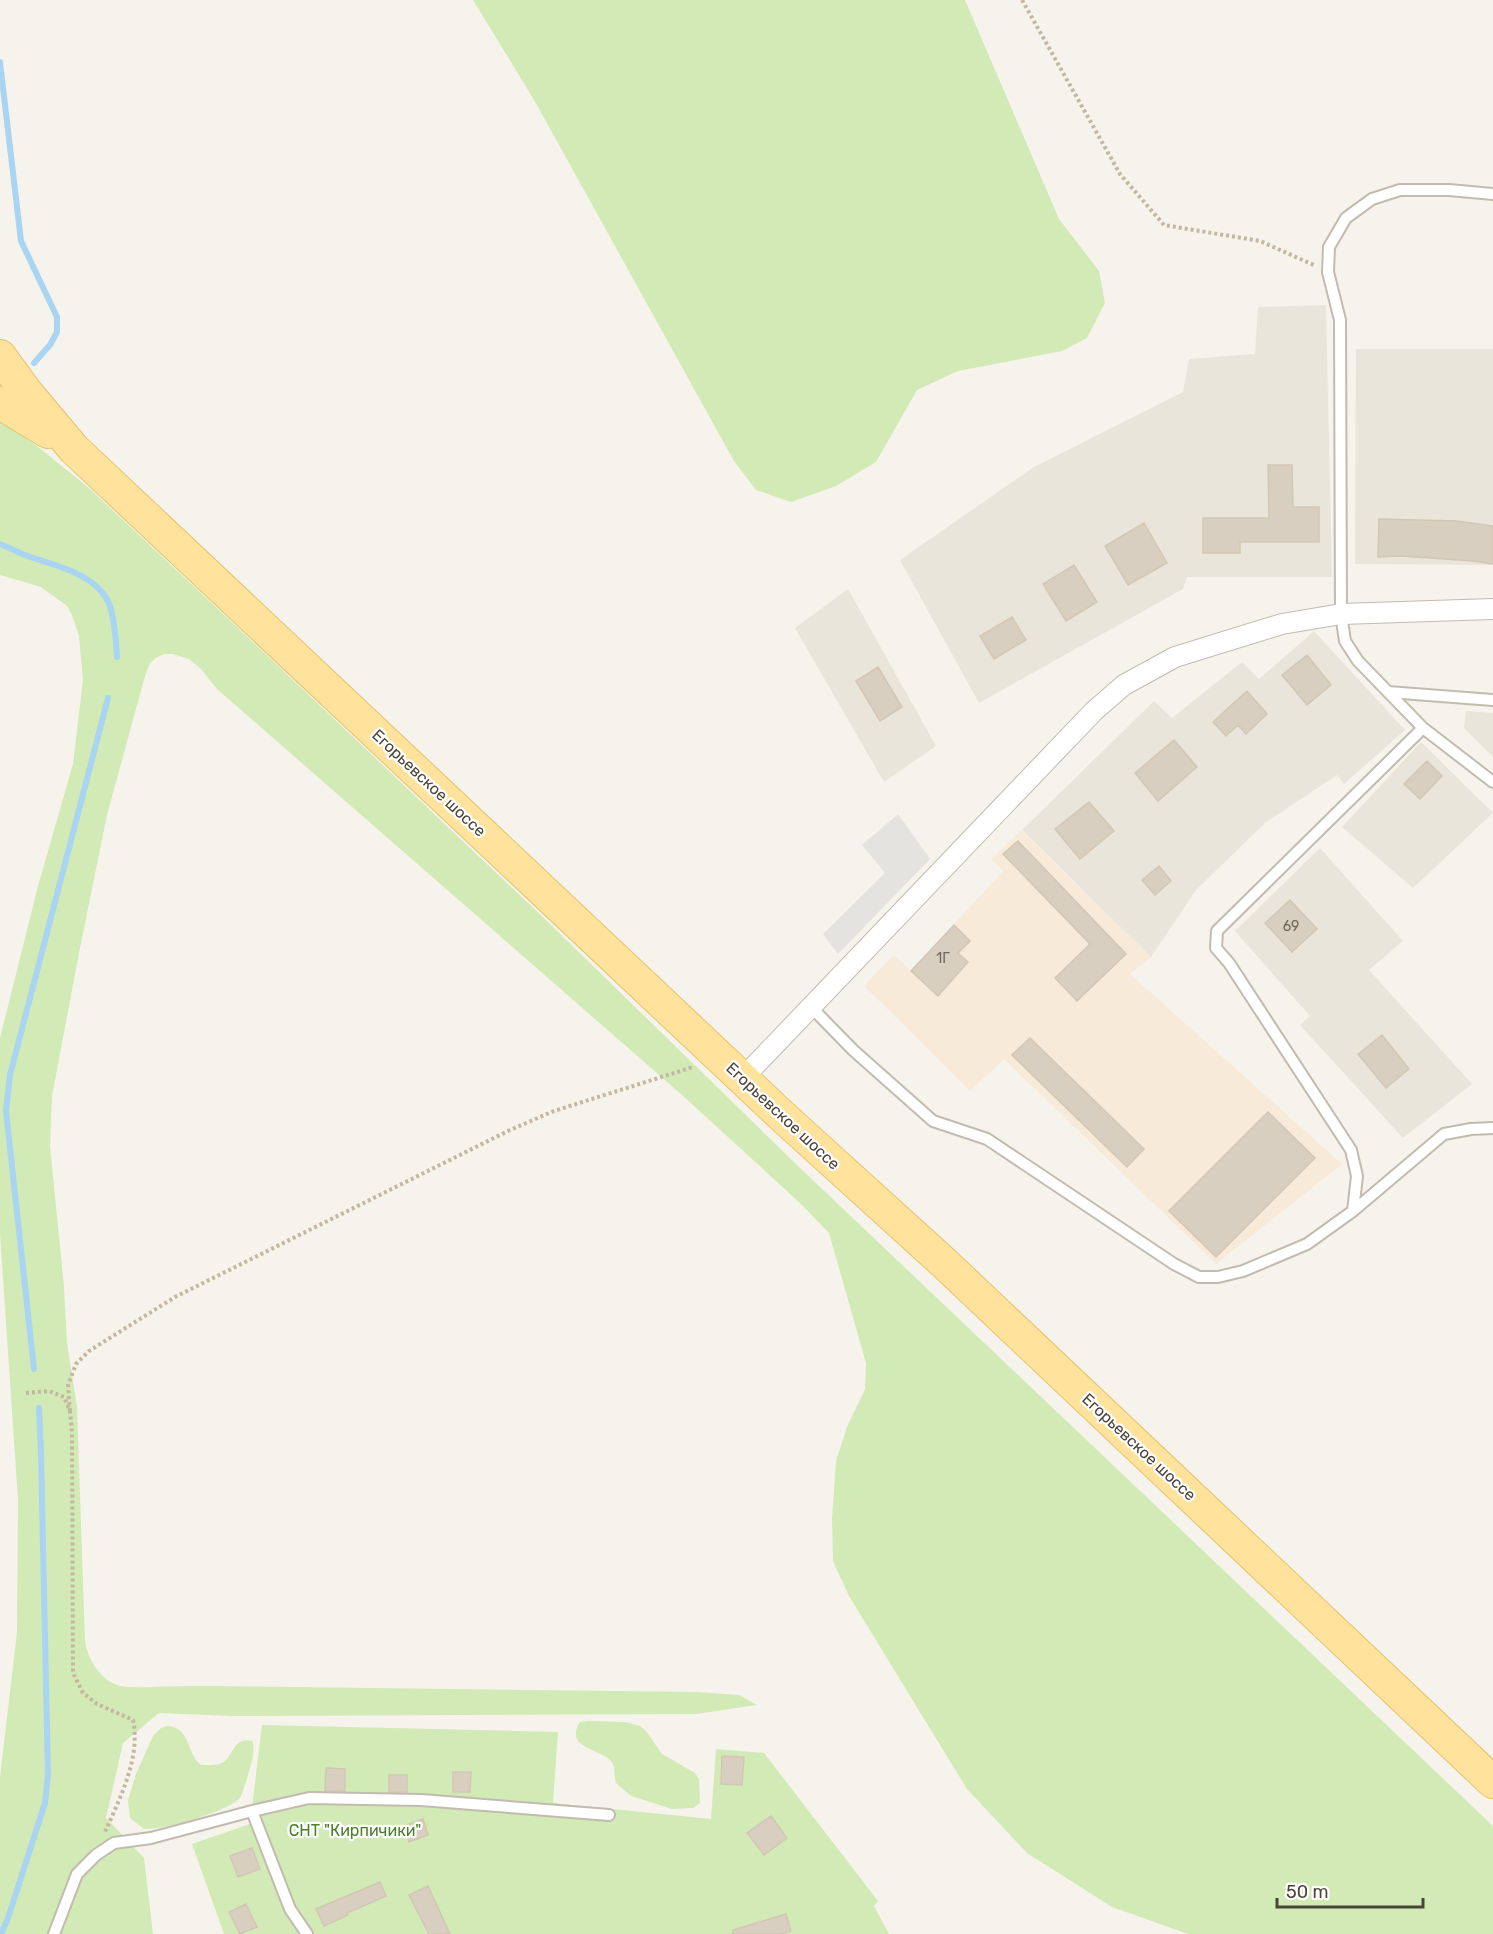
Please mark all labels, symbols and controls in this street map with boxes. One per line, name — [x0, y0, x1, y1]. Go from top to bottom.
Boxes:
street label: Егорьевское шоссе — [368, 725, 490, 841]
house number: 69 — [1283, 918, 1299, 935]
house number: 1Г — [936, 950, 950, 967]
street label: Егорьевское шоссе — [722, 1058, 844, 1174]
street label: Егорьевское шоссе — [1078, 1389, 1200, 1505]
park label: СНТ "Кирпичики" — [289, 1821, 421, 1840]
scale bar — [1277, 1871, 1422, 1909]
text: 50 m — [1286, 1881, 1329, 1903]

